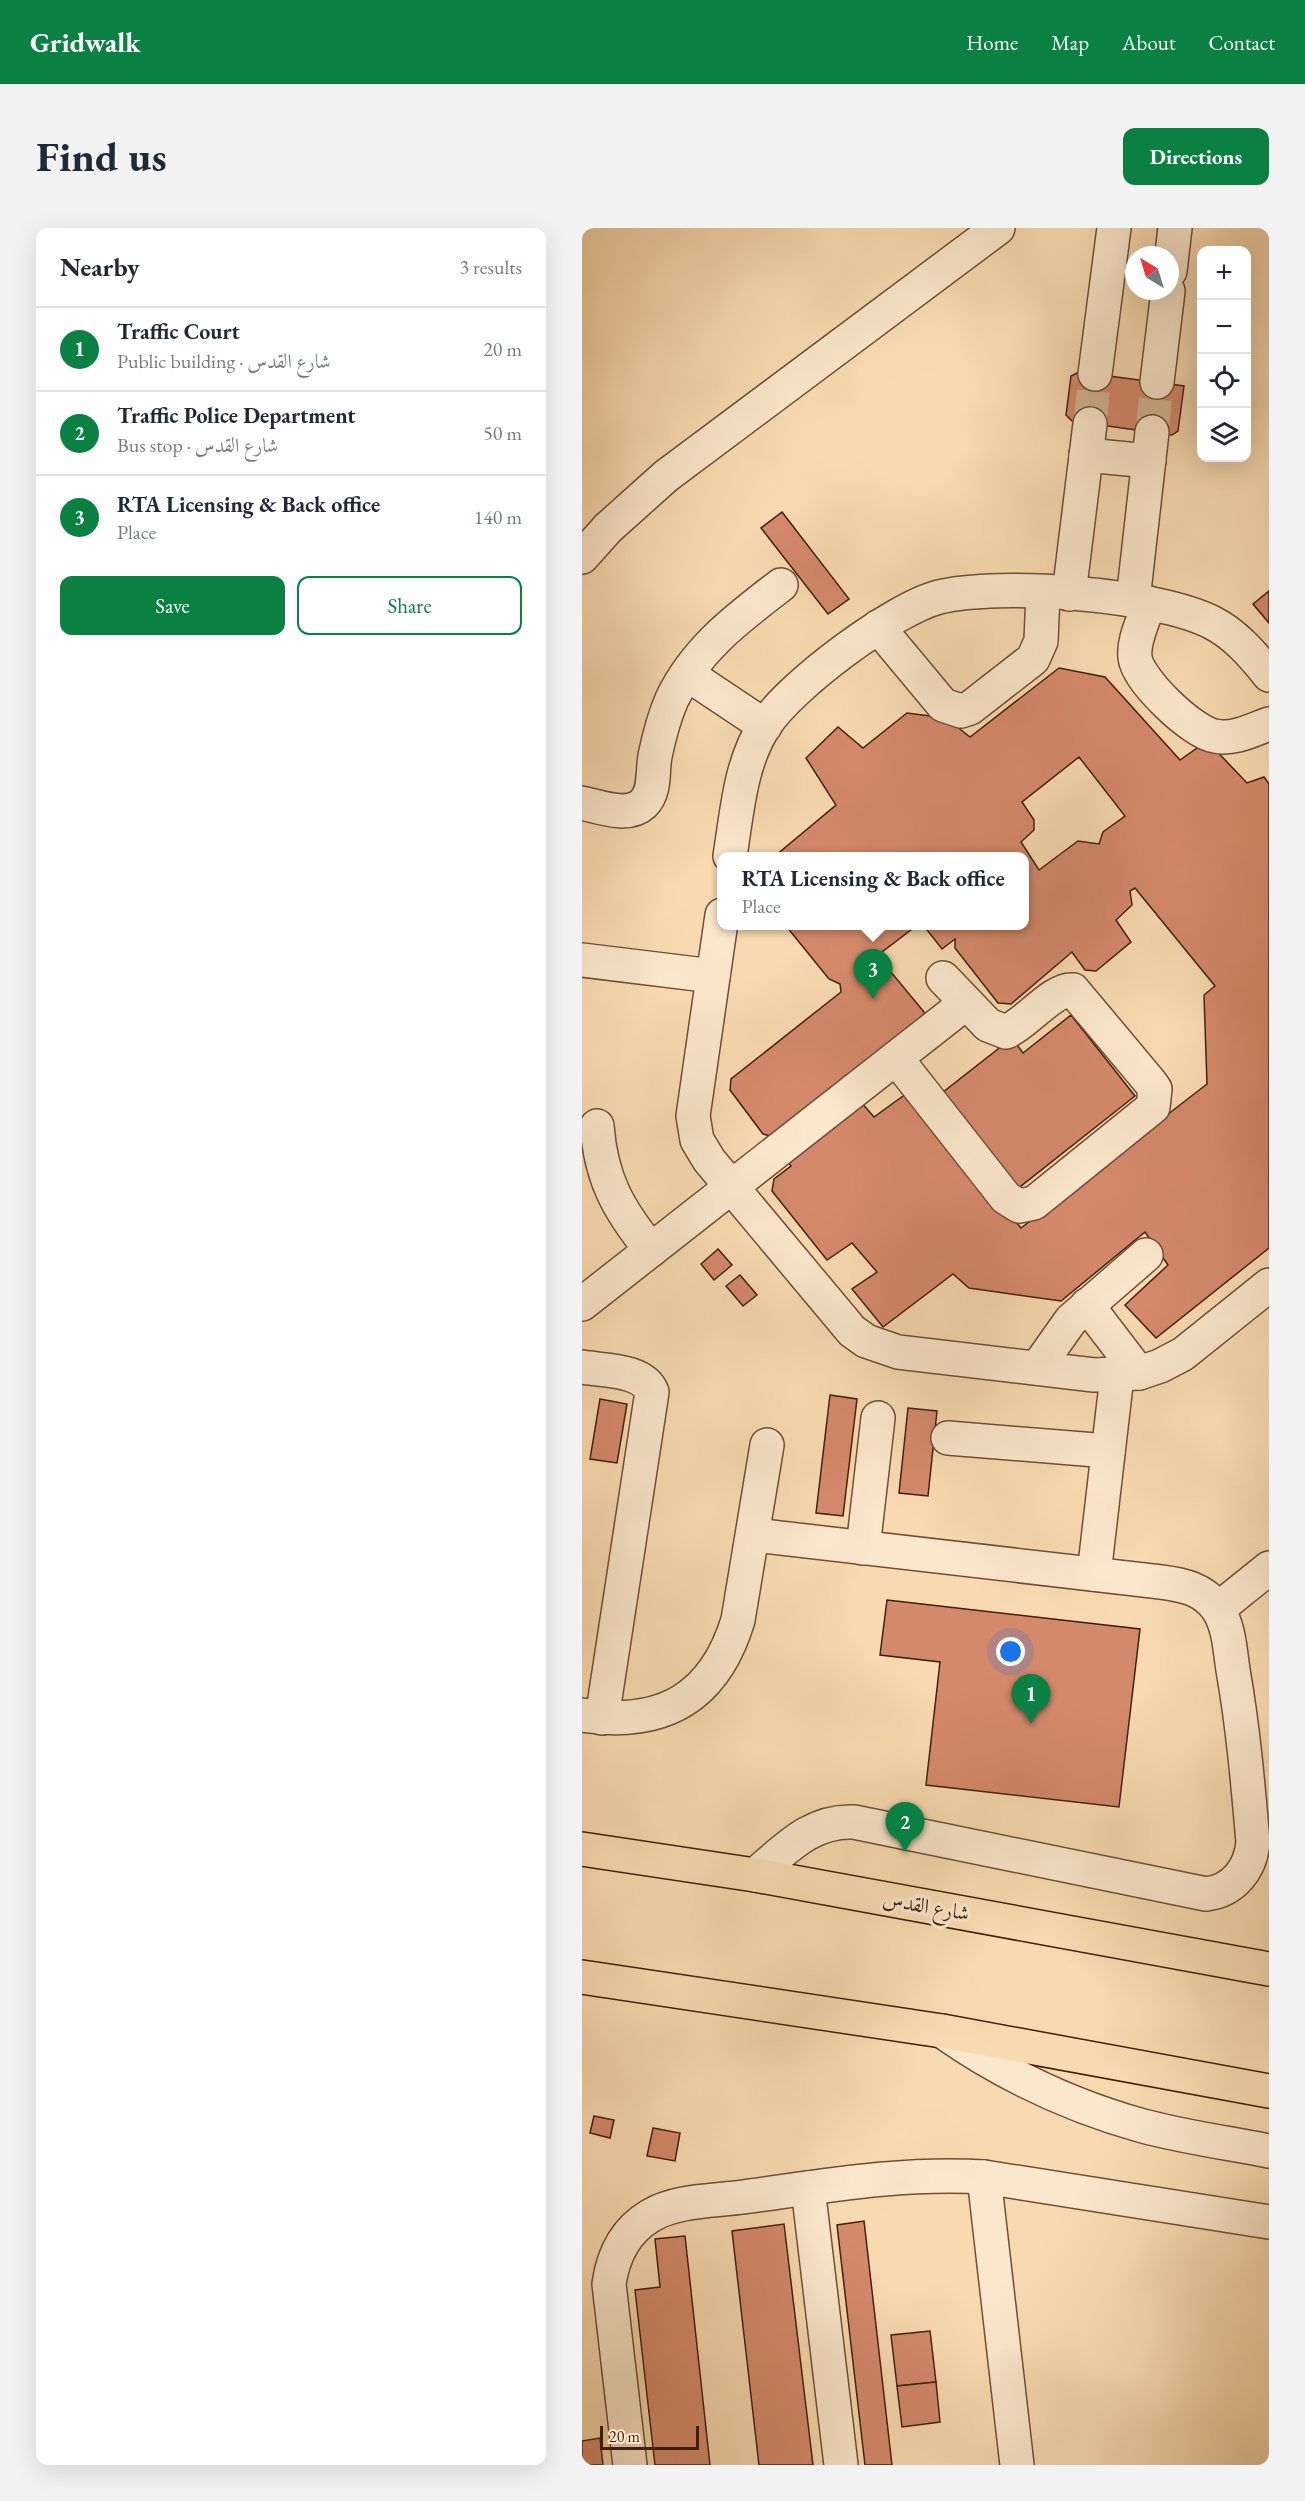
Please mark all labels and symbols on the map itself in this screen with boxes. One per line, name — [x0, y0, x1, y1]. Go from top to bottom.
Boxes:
north arrow — [1125, 246, 1179, 300]
pin: 3 — [854, 950, 892, 999]
your location — [996, 1637, 1025, 1666]
pin: 1 — [1012, 1674, 1050, 1724]
pin: 2 — [886, 1802, 924, 1852]
street label: شارع القدس — [880, 1885, 972, 1931]
scale bar — [600, 2423, 699, 2450]

